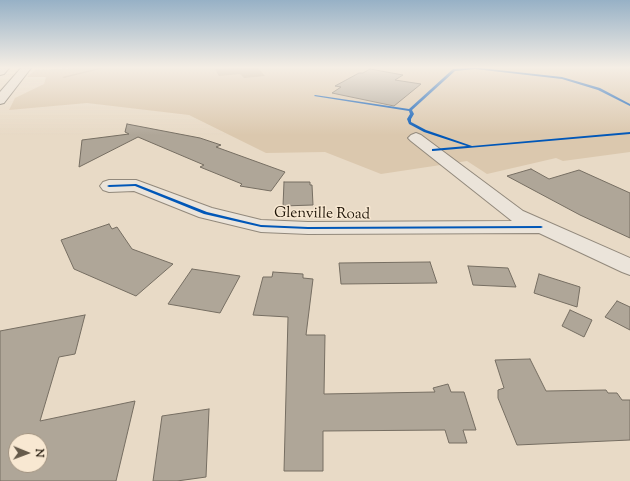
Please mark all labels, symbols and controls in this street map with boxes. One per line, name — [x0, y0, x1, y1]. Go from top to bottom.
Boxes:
street label: Glenville Road — [274, 205, 370, 225]
north arrow — [8, 433, 48, 473]
text: N — [31, 449, 47, 458]

